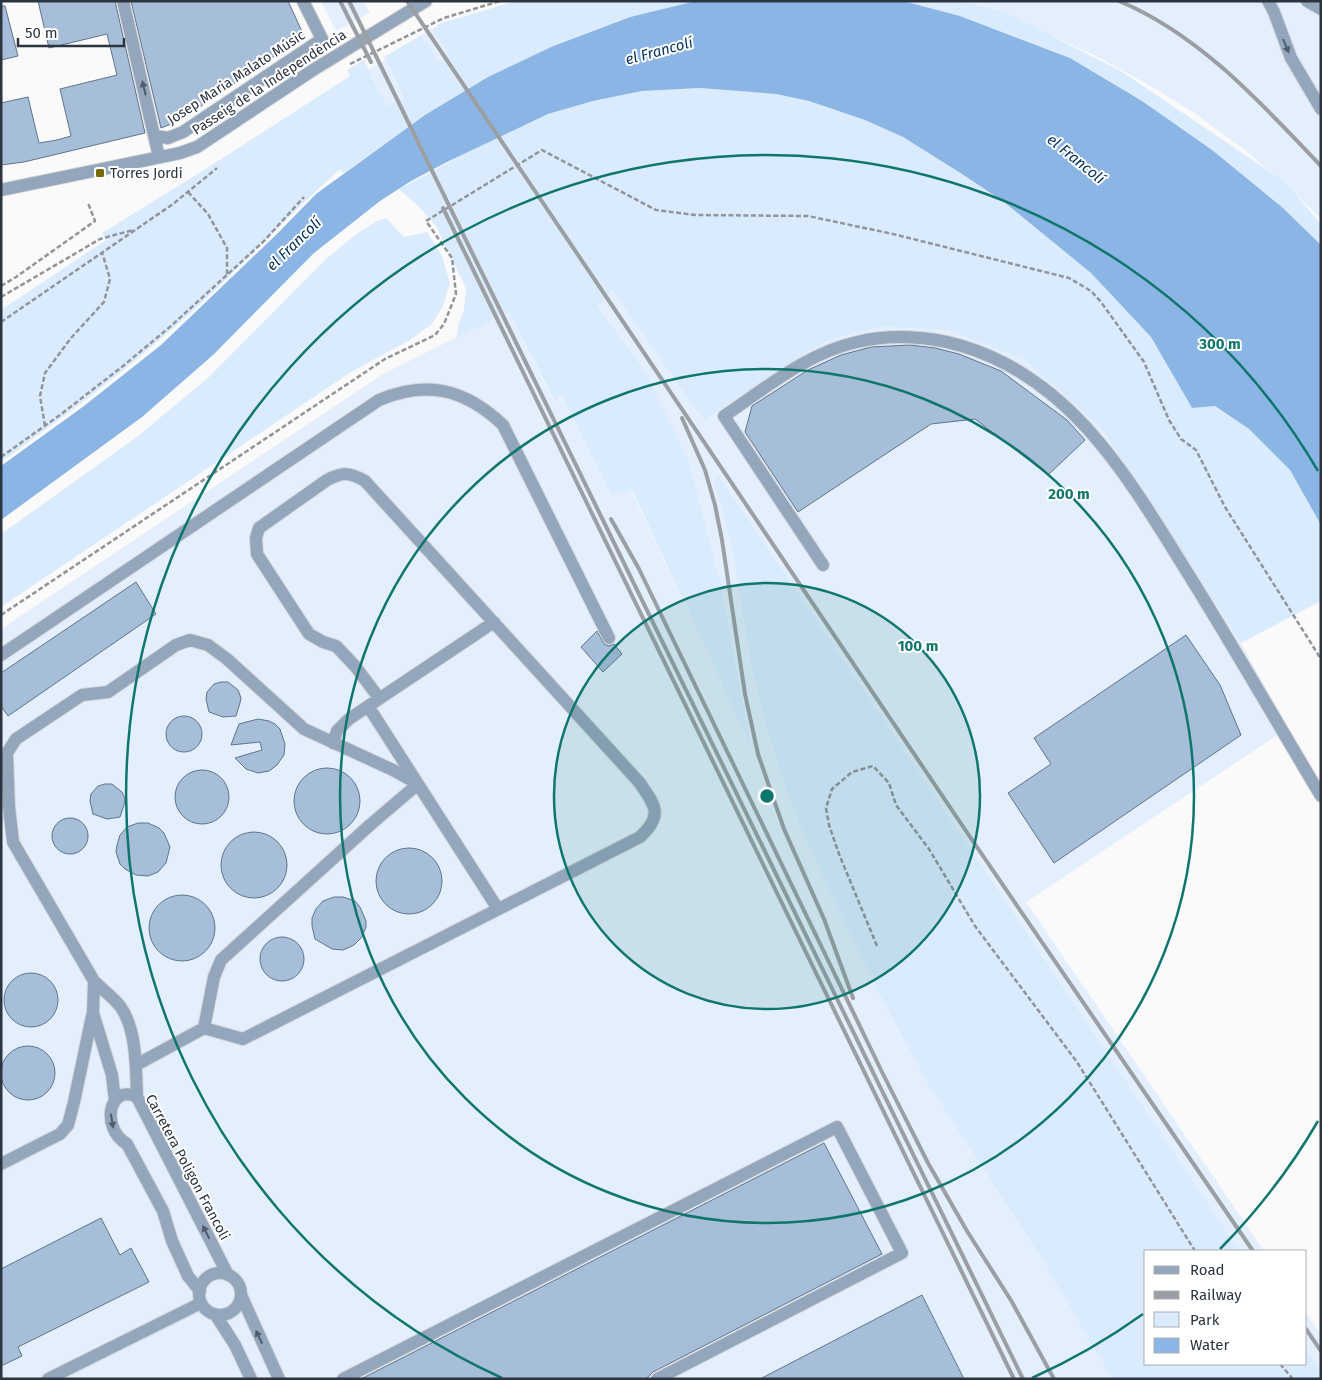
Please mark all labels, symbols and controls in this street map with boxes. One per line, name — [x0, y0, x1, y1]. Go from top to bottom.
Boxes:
scale bar — [18, 15, 124, 47]
text: 50 m — [25, 24, 58, 42]
street label: Josep Maria Malato Músic — [164, 26, 309, 128]
street label: Passeig de la Independència — [189, 26, 350, 139]
water label: el Francolí — [623, 33, 696, 69]
one-way arrow — [1283, 39, 1291, 53]
one-way arrow — [140, 81, 148, 96]
water label: el Francolí — [1043, 130, 1109, 188]
place label: Torres Jordi — [110, 165, 183, 182]
marker: Torres Jordi — [94, 167, 106, 179]
water label: el Francolí — [263, 213, 326, 274]
text: 300 m — [1198, 335, 1241, 353]
text: 200 m — [1048, 485, 1090, 503]
text: 100 m — [898, 637, 938, 655]
centre of rings — [758, 787, 776, 805]
street label: Carretera Poligon Francoli — [142, 1091, 233, 1243]
one-way arrow — [108, 1114, 116, 1130]
one-way arrow — [202, 1225, 210, 1239]
legend — [1144, 1250, 1307, 1365]
text: Road — [1190, 1261, 1225, 1279]
text: Railway — [1190, 1286, 1242, 1304]
text: Park — [1190, 1311, 1220, 1329]
one-way arrow — [255, 1330, 263, 1344]
text: Water — [1190, 1336, 1229, 1354]

